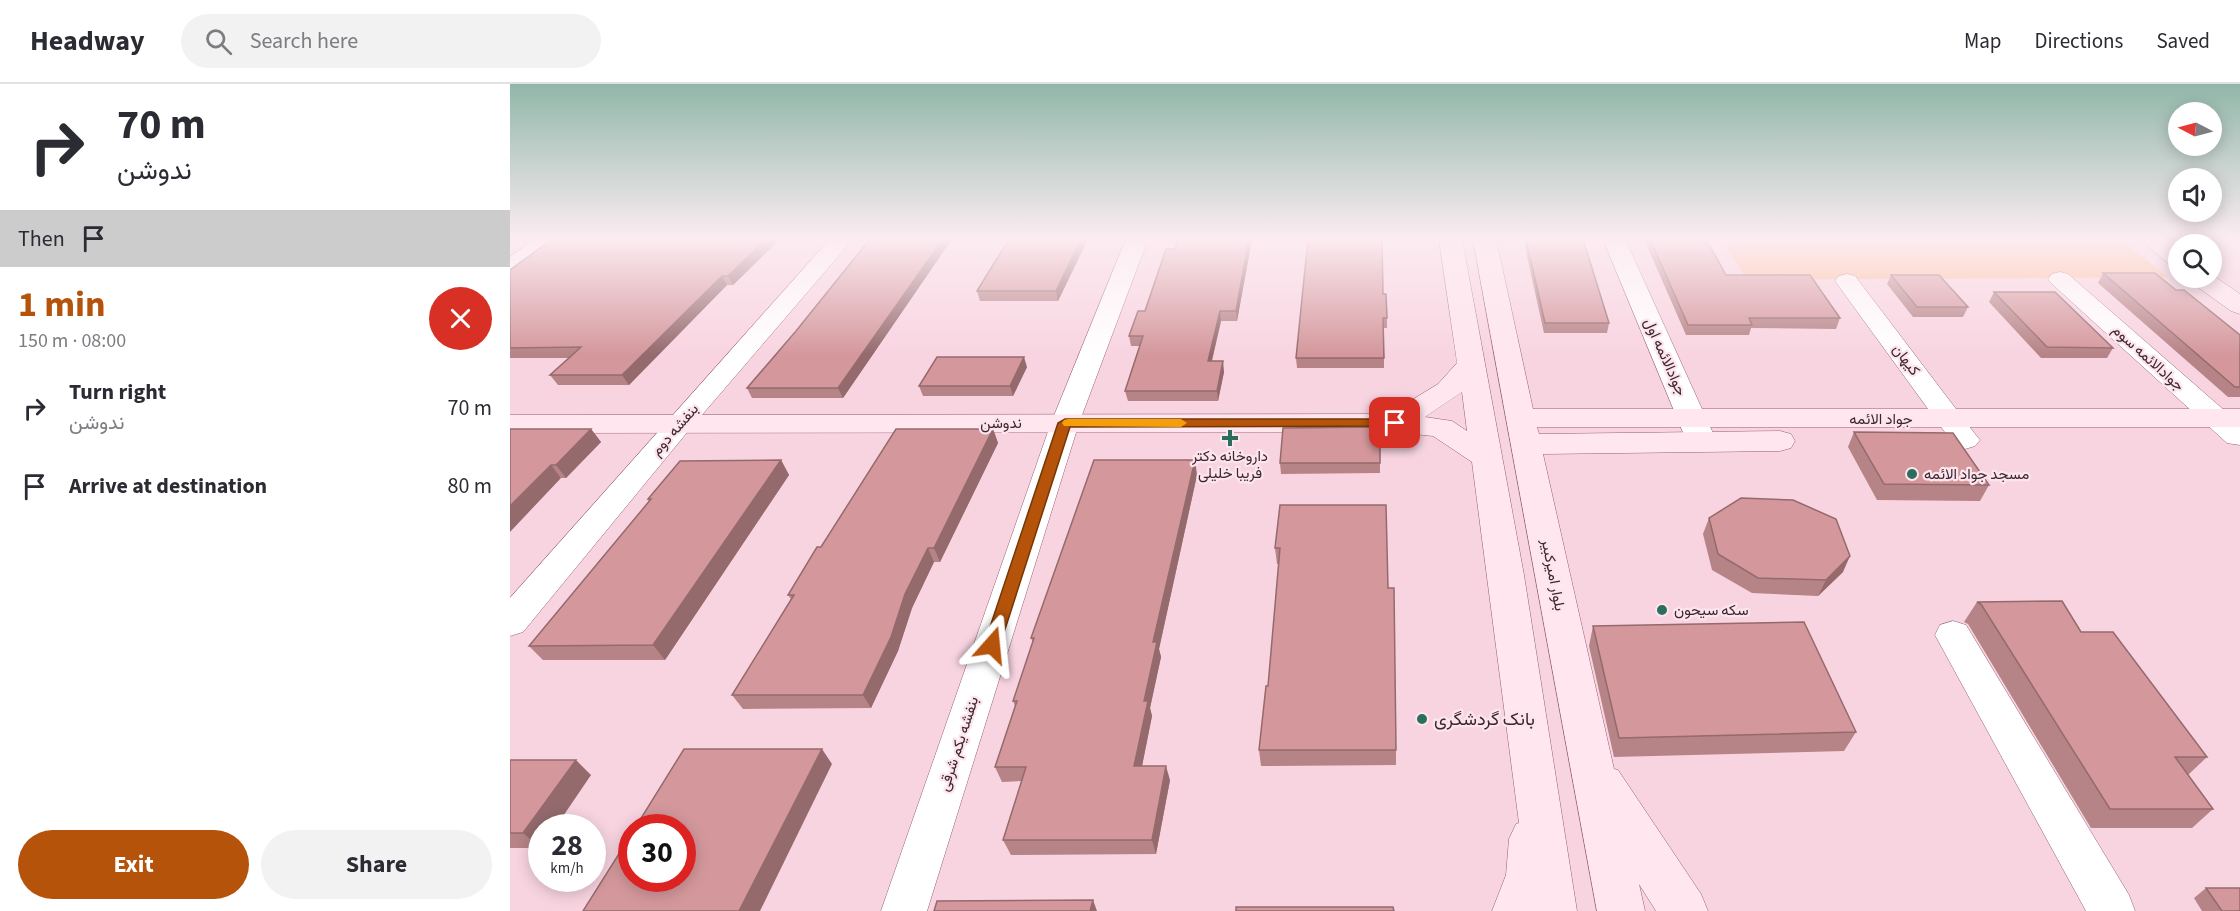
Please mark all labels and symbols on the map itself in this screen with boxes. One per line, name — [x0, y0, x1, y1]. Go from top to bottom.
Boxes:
north arrow — [2168, 102, 2222, 156]
street label: جوادالائمه اول — [1639, 315, 1691, 399]
street label: جوادالائمه سوم — [2107, 320, 2189, 396]
street label: کیهان — [1887, 340, 1925, 380]
pin — [1369, 397, 1420, 448]
street label: بنفشه دوم — [646, 399, 704, 461]
street label: جواد الائمه — [1849, 409, 1913, 430]
street label: ندوشن — [980, 413, 1022, 434]
marker: داروخانه دکتر فریبا خلیلی — [1223, 431, 1237, 445]
place label: داروخانه دکتر فریبا خلیلی — [1191, 446, 1268, 484]
place label: مسجد جواد الائمه — [1924, 464, 2029, 485]
marker: مسجد جواد الائمه — [1905, 467, 1919, 481]
street label: بلوار امیرکبیر — [1536, 536, 1570, 613]
place label: سکه سیحون — [1674, 600, 1749, 621]
marker: سکه سیحون — [1655, 603, 1669, 617]
position arrow — [960, 613, 1024, 677]
street label: بنفشه یکم شرقی — [934, 694, 984, 794]
place label: بانک گردشگری — [1434, 707, 1535, 732]
marker: بانک گردشگری — [1415, 712, 1429, 726]
speed limit sign: 30 — [618, 814, 696, 892]

